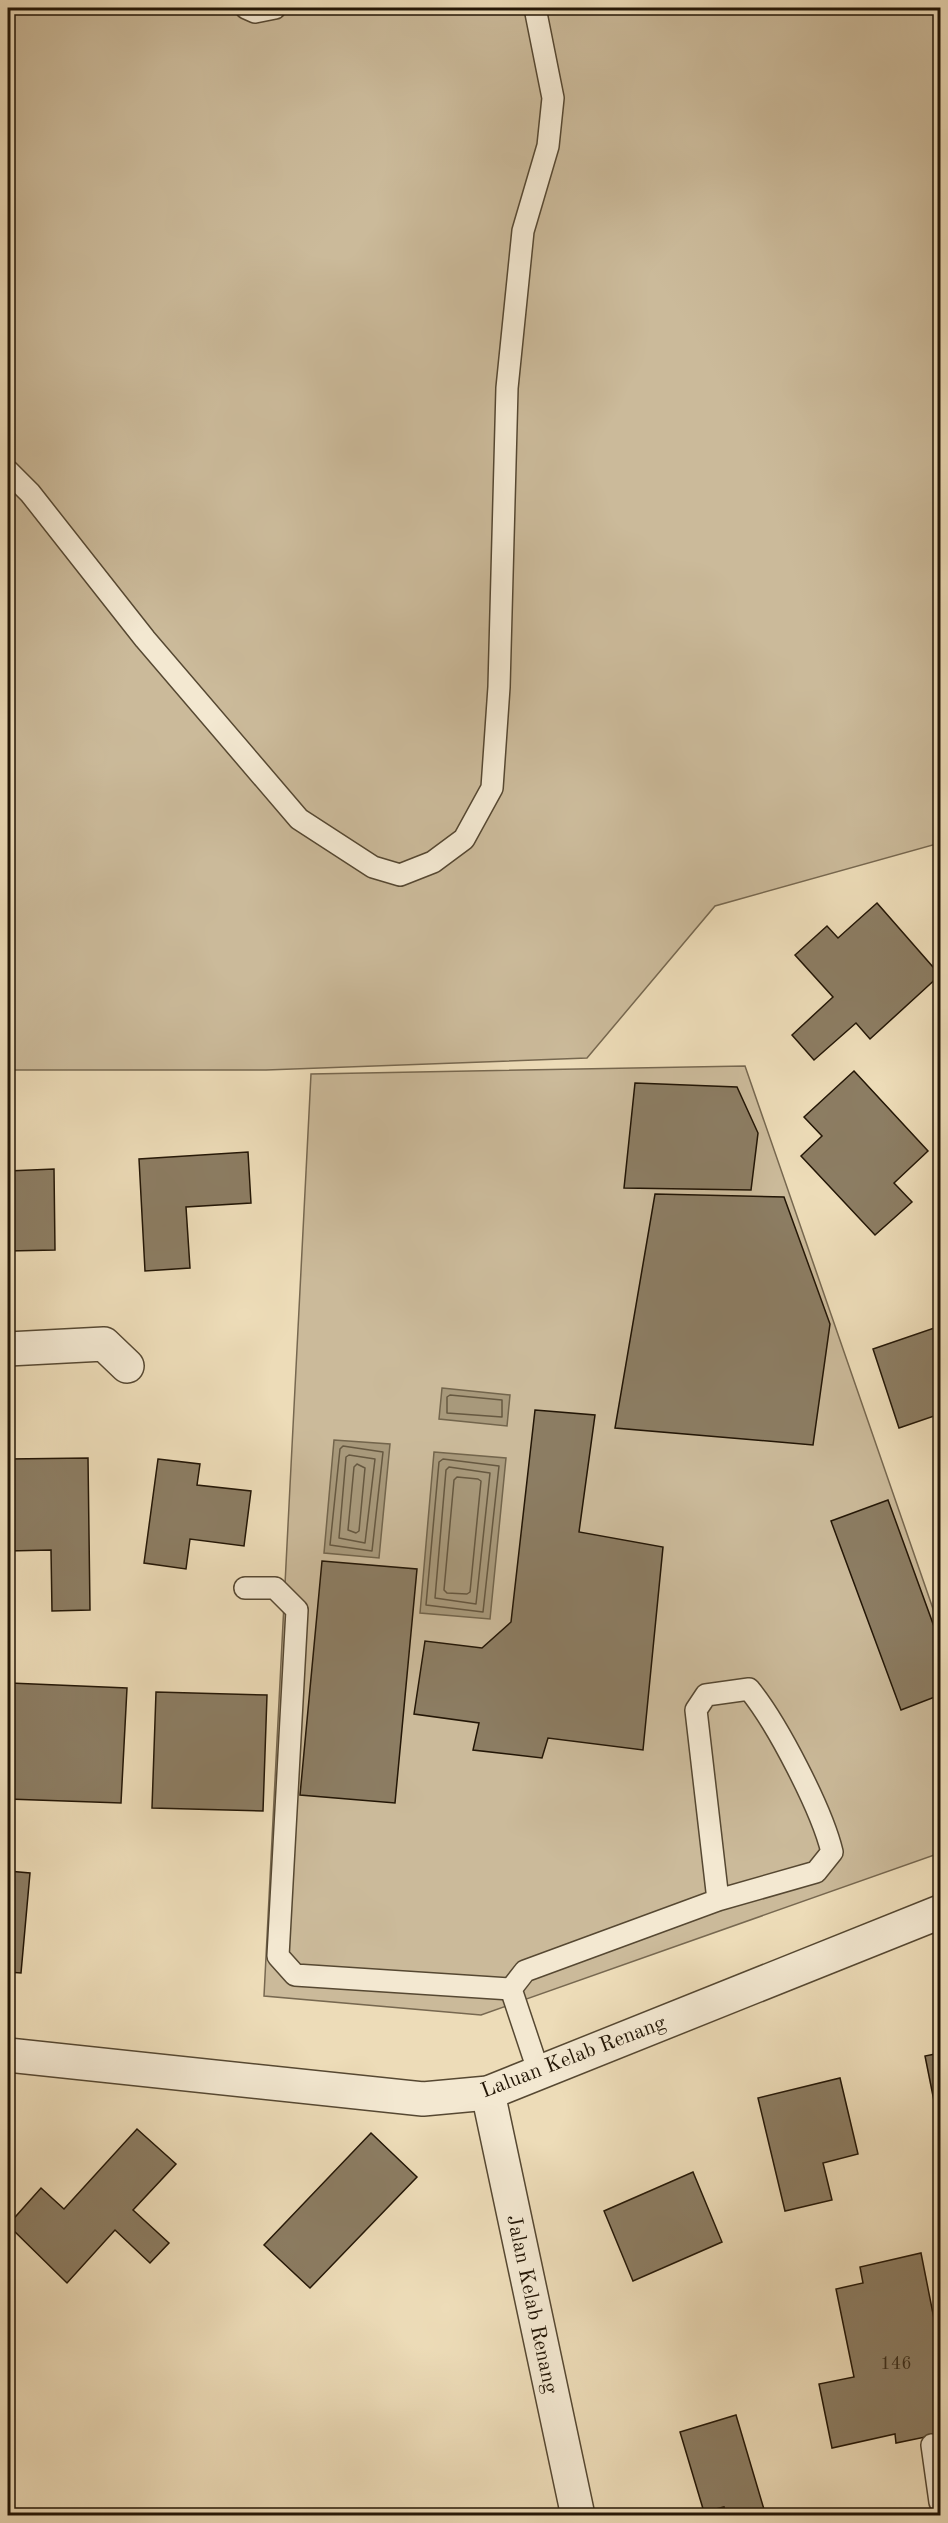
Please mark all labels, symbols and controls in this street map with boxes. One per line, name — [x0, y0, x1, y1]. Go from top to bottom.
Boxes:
street label: Laluan Kelab Renang — [478, 2012, 670, 2102]
street label: Jalan Kelab Renang — [502, 2213, 561, 2396]
house number: 146 — [880, 2355, 912, 2373]

